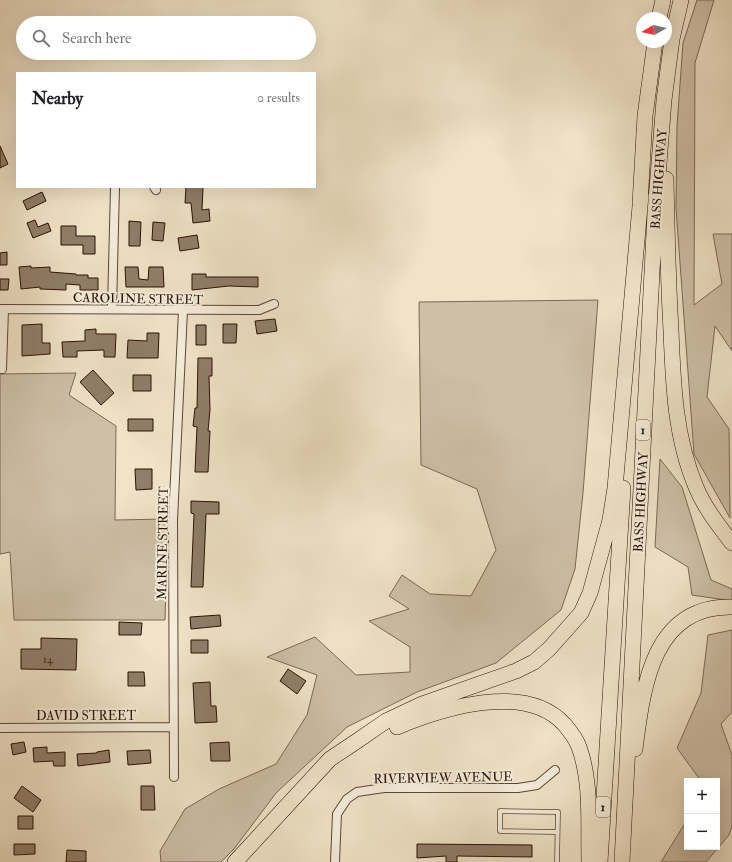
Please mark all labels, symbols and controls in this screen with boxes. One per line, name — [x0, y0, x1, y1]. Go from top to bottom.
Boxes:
north arrow — [636, 12, 672, 48]
search box — [16, 16, 316, 60]
icon: search — [30, 27, 52, 49]
text: Search here — [62, 29, 131, 48]
text: Nearby — [32, 88, 83, 109]
text: 0 results — [257, 90, 300, 106]
street label: BASS HIGHWAY — [648, 127, 671, 230]
street label: CAROLINE STREET — [73, 290, 204, 308]
road number: 1 — [636, 420, 650, 440]
street label: BASS HIGHWAY — [630, 450, 652, 553]
street label: MARINE STREET — [154, 486, 172, 600]
house number: 14 — [43, 653, 54, 666]
street label: DAVID STREET — [36, 708, 136, 724]
street label: RIVERVIEW AVENUE — [373, 769, 513, 787]
map controls — [684, 778, 720, 850]
button: + — [684, 778, 720, 814]
road number: 1 — [596, 797, 610, 817]
button: − — [684, 814, 720, 850]

